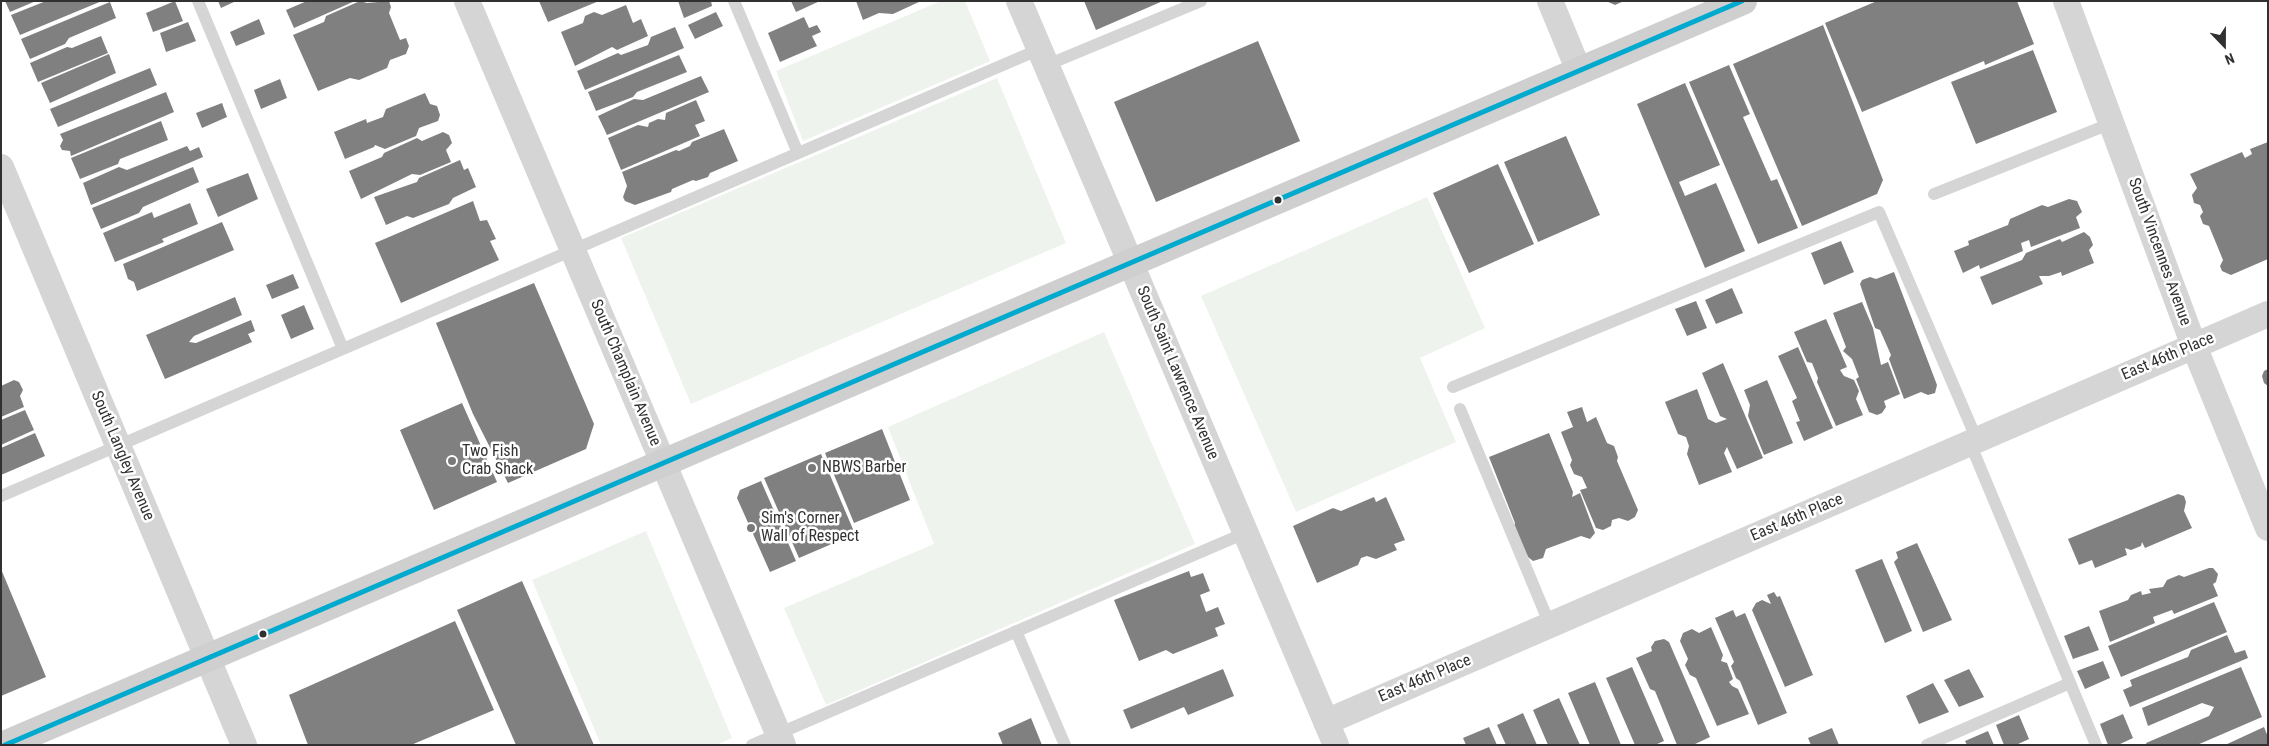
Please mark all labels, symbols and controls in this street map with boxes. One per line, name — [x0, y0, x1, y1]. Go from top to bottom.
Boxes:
north arrow — [2199, 20, 2249, 70]
text: N — [2223, 50, 2237, 68]
street label: South Vincennes Avenue — [2123, 176, 2195, 328]
unlabelled marker — [1273, 195, 1283, 205]
street label: South Saint Lawrence Avenue — [1132, 284, 1222, 462]
street label: South Champlain Avenue — [585, 297, 665, 449]
street label: East 46th Place — [2119, 329, 2217, 385]
street label: South Langley Avenue — [86, 388, 158, 524]
place label: Two Fish Crab Shack — [462, 442, 533, 480]
marker: Two Fish Crab Shack — [446, 455, 458, 467]
place label: NBWS Barber — [822, 458, 906, 478]
marker: NBWS Barber — [806, 462, 818, 474]
street label: East 46th Place — [1748, 490, 1846, 546]
place label: Sim's Corner Wall of Respect — [761, 509, 859, 547]
marker: Sim's Corner Wall of Respect — [745, 522, 757, 534]
unlabelled marker — [258, 629, 268, 639]
street label: East 46th Place — [1376, 651, 1474, 707]

